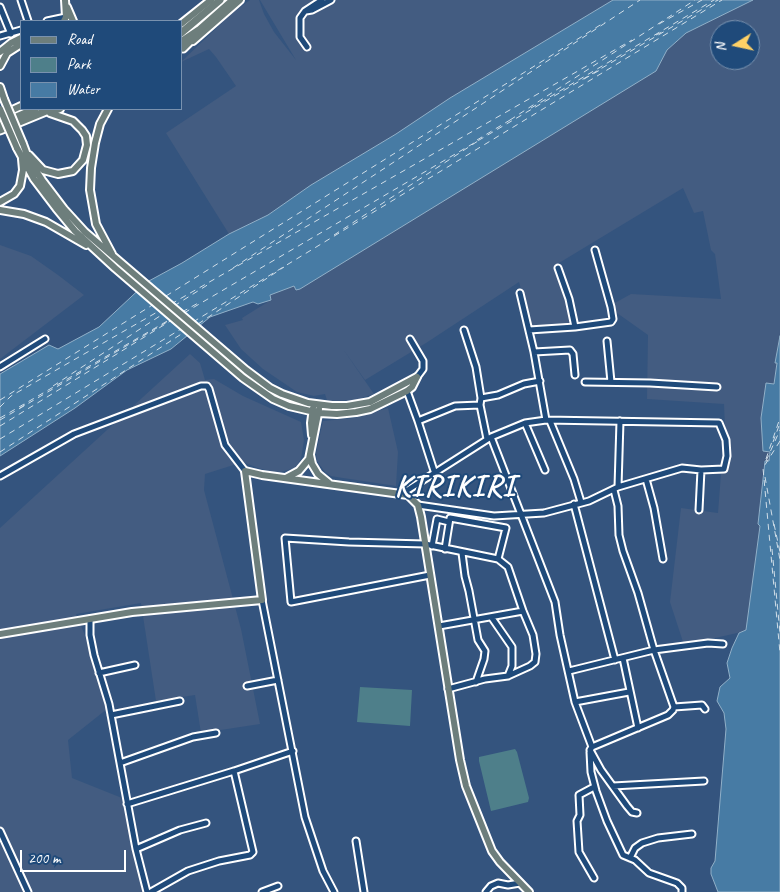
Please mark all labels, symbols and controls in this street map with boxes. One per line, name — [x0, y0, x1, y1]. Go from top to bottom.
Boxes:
legend — [20, 20, 182, 110]
north arrow — [710, 20, 760, 70]
text: Road — [67, 30, 92, 49]
text: N — [712, 42, 730, 53]
text: Park — [67, 55, 91, 74]
text: Water — [67, 80, 100, 99]
district label: KIRIKIRI — [395, 470, 515, 506]
scale bar — [22, 840, 129, 872]
text: 200 m — [28, 849, 60, 868]

